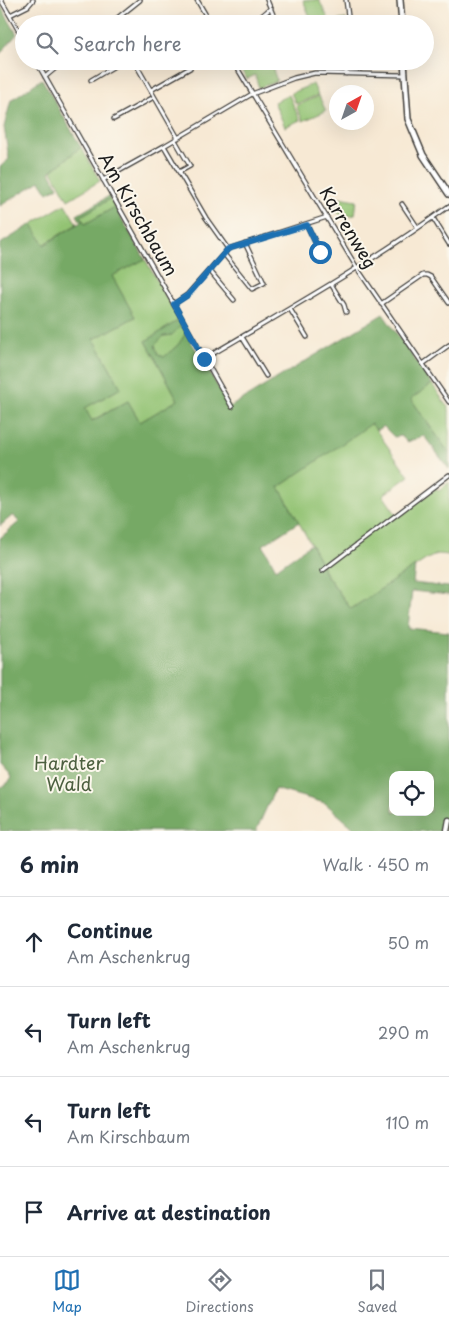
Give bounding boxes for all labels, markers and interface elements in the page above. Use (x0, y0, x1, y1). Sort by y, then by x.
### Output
search box (15, 15, 434, 70)
icon: search (33, 29, 61, 57)
text: Search here (73, 29, 182, 57)
north arrow (329, 85, 374, 130)
street label: Am Kirschbaum (93, 147, 185, 281)
street label: Karrenweg (314, 181, 384, 273)
route start (309, 241, 332, 264)
route end (193, 348, 216, 371)
park label: Hardter Wald (34, 749, 105, 797)
map controls (389, 771, 434, 816)
button: locate (389, 771, 434, 816)
text: 6 min (20, 848, 79, 880)
text: Walk · 450 m (323, 852, 429, 876)
text: Continue (67, 916, 153, 944)
icon: ahead (20, 928, 48, 956)
text: 50 m (388, 930, 429, 954)
text: Am Aschenkrug (67, 944, 191, 968)
text: Turn left (67, 1006, 151, 1034)
icon: left (20, 1018, 48, 1046)
text: 290 m (378, 1020, 429, 1044)
text: Am Aschenkrug (67, 1034, 191, 1058)
text: Turn left (67, 1096, 151, 1124)
icon: left (20, 1108, 48, 1136)
text: 110 m (386, 1110, 429, 1134)
text: Am Kirschbaum (67, 1124, 190, 1148)
icon: arrive (20, 1198, 48, 1226)
text: Arrive at destination (67, 1198, 271, 1226)
tab: Map (52, 1266, 82, 1317)
tab: Directions (186, 1266, 254, 1317)
tab: Saved (357, 1266, 397, 1317)

